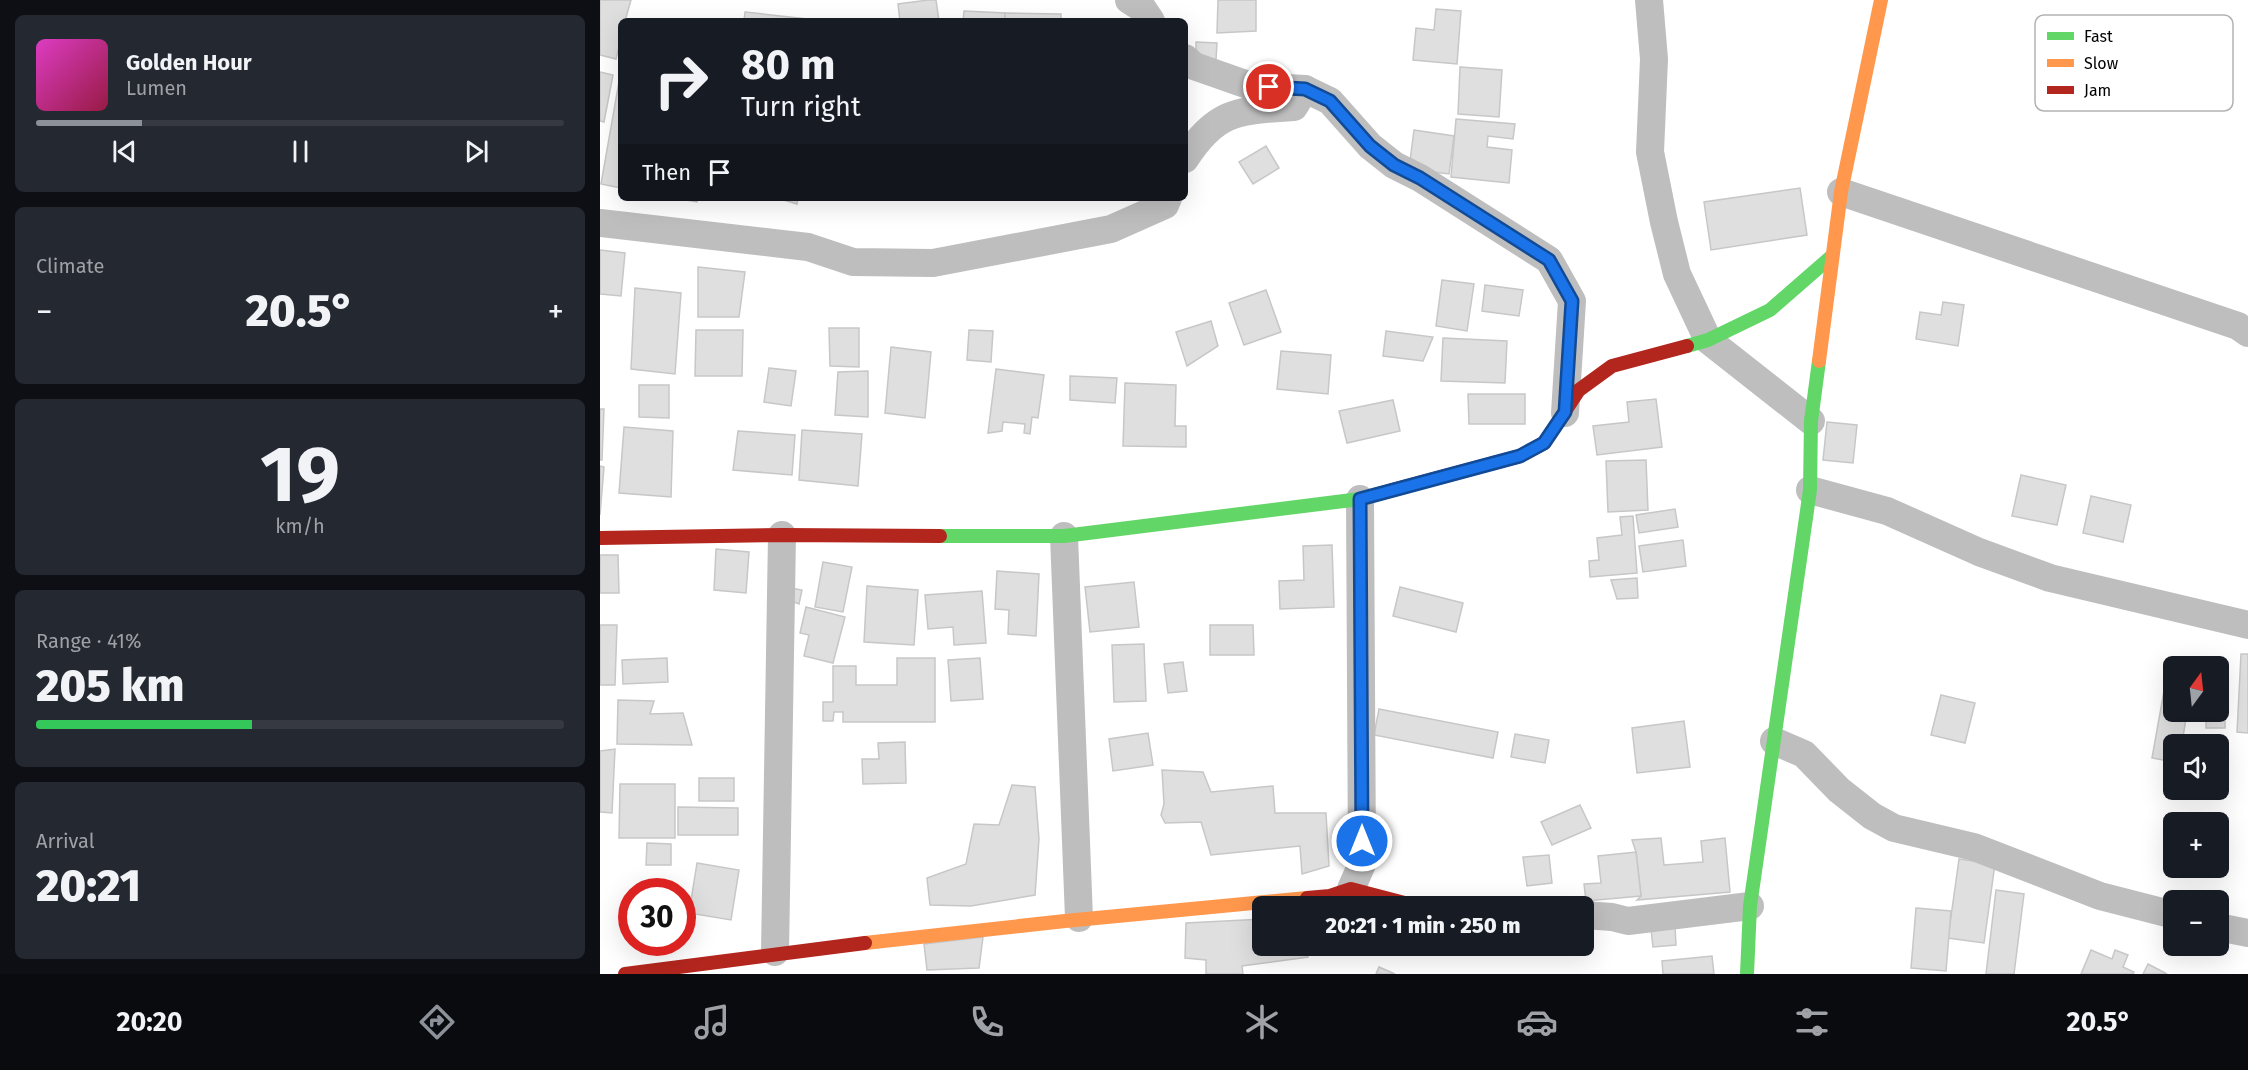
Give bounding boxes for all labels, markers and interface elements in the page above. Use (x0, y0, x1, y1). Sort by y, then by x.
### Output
legend (2035, 15, 2233, 111)
text: Fast (2084, 27, 2113, 46)
text: 80 m (741, 40, 835, 90)
icon: right (642, 42, 720, 120)
text: Golden Hour (126, 49, 252, 76)
text: Slow (2084, 54, 2119, 73)
pin (1243, 61, 1294, 112)
icon: arrive (1252, 70, 1285, 103)
text: Lumen (126, 76, 187, 100)
text: Jam (2084, 81, 2111, 100)
text: Turn right (741, 91, 861, 123)
icon: previous (108, 135, 141, 168)
icon: pause (284, 135, 317, 168)
icon: next (460, 135, 493, 168)
icon: arrive (703, 156, 736, 189)
text: Then (642, 159, 691, 186)
text: Climate (36, 254, 104, 278)
text: 20.5° (245, 284, 355, 338)
text: − (36, 292, 53, 332)
text: + (548, 292, 564, 332)
text: 19 (260, 428, 340, 522)
text: km/h (275, 514, 325, 538)
text: Range · 41% (36, 629, 142, 653)
north arrow (2163, 656, 2229, 722)
map controls (2163, 656, 2229, 956)
text: 205 km (36, 659, 184, 713)
button: sound (2163, 734, 2229, 800)
position arrow (1330, 809, 1394, 873)
button: + (2163, 812, 2229, 878)
text: Arrival (36, 829, 95, 853)
text: 20:21 (36, 859, 141, 913)
speed limit sign: 30 (618, 878, 696, 956)
button: − (2163, 890, 2229, 956)
text: 20:21 · 1 min · 250 m (1326, 912, 1520, 939)
icon: directions (416, 1001, 458, 1043)
icon: music (691, 1001, 733, 1043)
icon: phone (966, 1001, 1008, 1043)
icon: climate (1241, 1001, 1283, 1043)
icon: car (1516, 1001, 1558, 1043)
icon: filters (1791, 1001, 1833, 1043)
text: 20:20 (117, 1006, 183, 1038)
text: 20.5° (2067, 1006, 2131, 1038)

